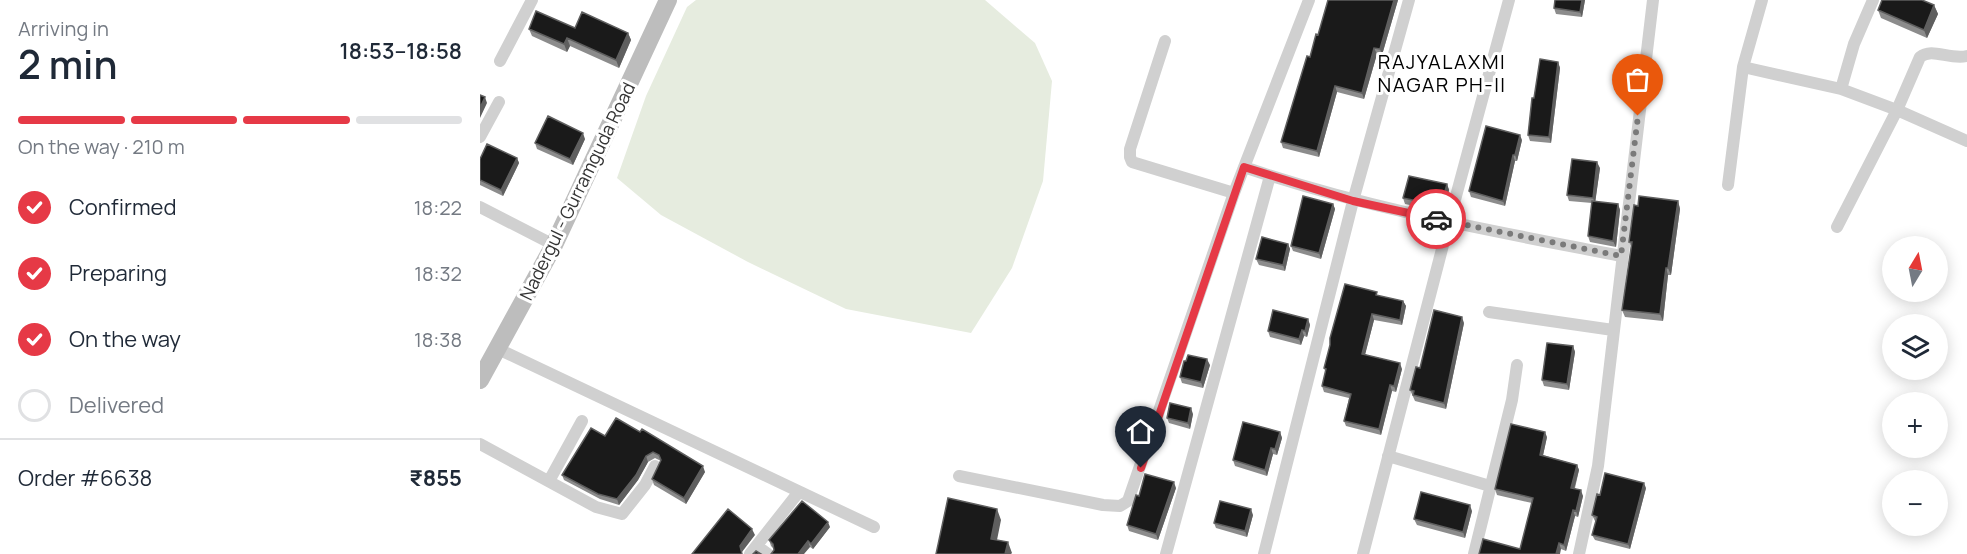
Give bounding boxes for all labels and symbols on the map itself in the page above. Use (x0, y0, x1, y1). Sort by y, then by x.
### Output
district label: RAJYALAXMI NAGAR PH-II (1378, 48, 1506, 98)
pin (1612, 54, 1663, 116)
street label: Nadergul - Gurramguda Road (514, 78, 640, 304)
courier (1406, 189, 1466, 249)
north arrow (1882, 236, 1948, 302)
pin (1115, 406, 1166, 468)

